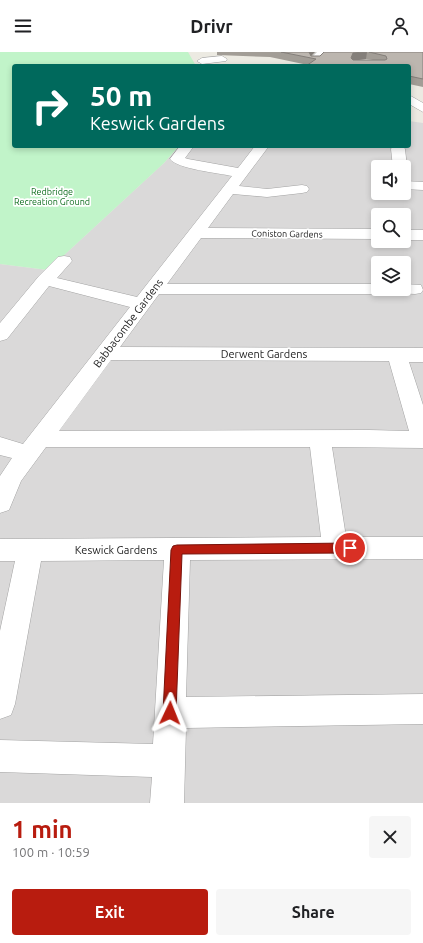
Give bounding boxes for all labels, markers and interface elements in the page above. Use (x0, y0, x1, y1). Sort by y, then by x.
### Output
icon: menu (12, 15, 34, 37)
icon: person (389, 15, 411, 37)
text: Drivr (190, 16, 233, 36)
icon: right (24, 80, 76, 132)
text: 50 m (90, 80, 152, 111)
text: Keswick Gardens (90, 113, 225, 133)
map controls (371, 160, 411, 296)
button: sound (371, 160, 411, 200)
park label: Redbridge Recreation Ground (14, 187, 90, 207)
button: search (371, 208, 411, 248)
street label: Coniston Gardens (251, 228, 323, 240)
button: layers (371, 256, 411, 296)
street label: Babbacombe Gardens (91, 276, 165, 370)
street label: Derwent Gardens (221, 348, 308, 360)
pin (333, 531, 367, 565)
icon: arrive (339, 537, 361, 559)
street label: Keswick Gardens (75, 544, 157, 556)
position arrow (149, 692, 191, 734)
text: 1 min (12, 816, 73, 843)
button: close (369, 816, 411, 858)
text: 100 m · 10:59 (12, 845, 90, 859)
button: Exit (12, 889, 208, 935)
button: Share (216, 889, 411, 935)

